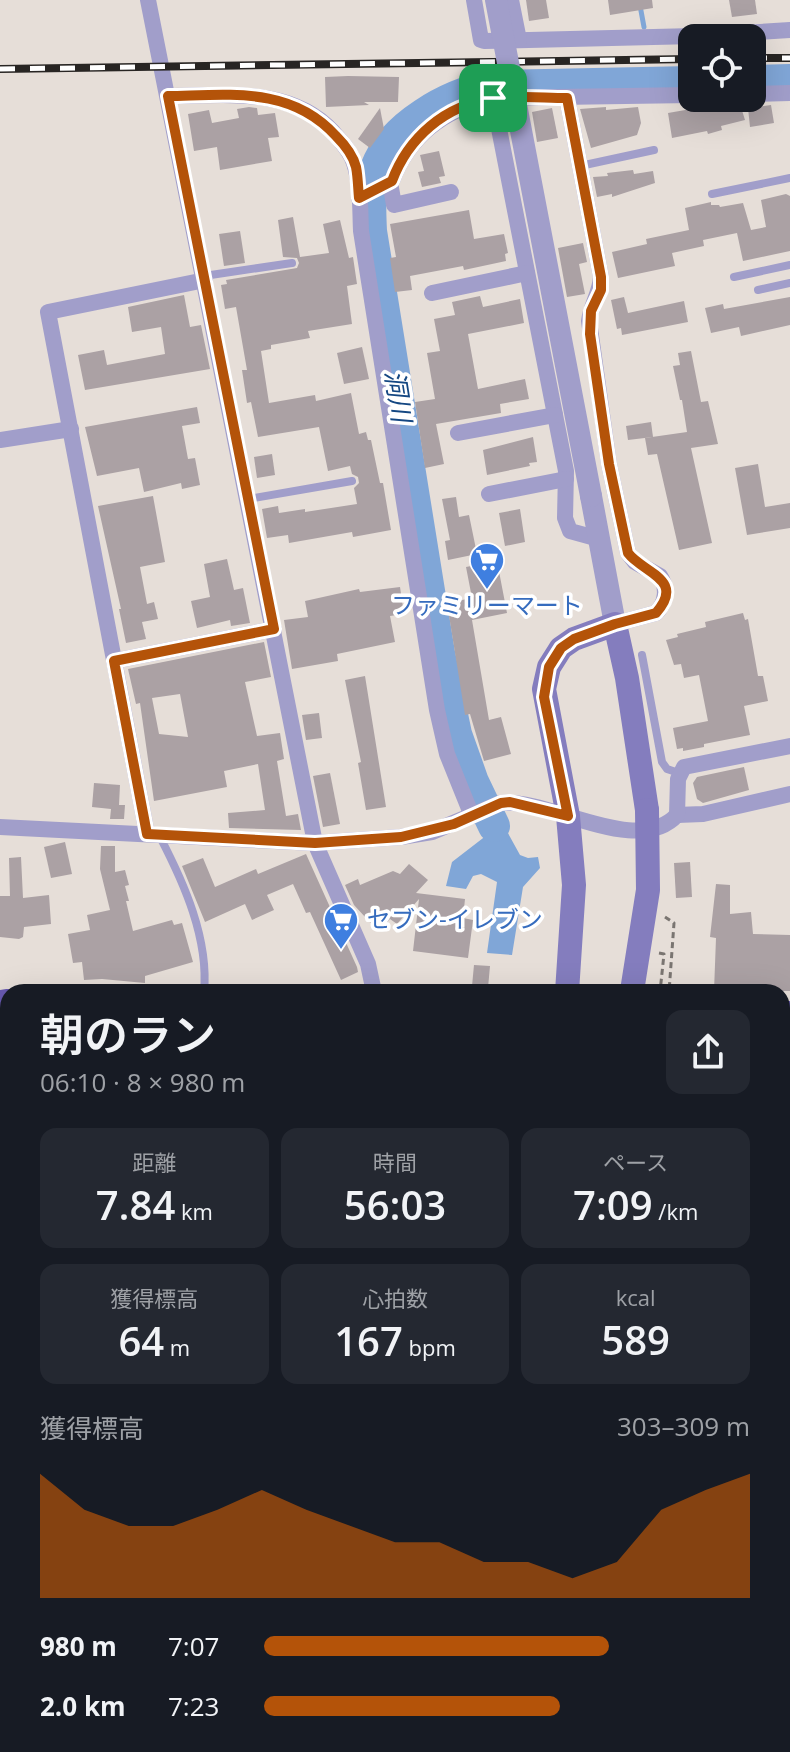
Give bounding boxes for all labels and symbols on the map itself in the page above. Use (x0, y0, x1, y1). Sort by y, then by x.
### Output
pin (459, 64, 527, 132)
water label: 洞川 (377, 367, 421, 427)
supermarket icon: ファミリーマート (468, 541, 506, 591)
place label: ファミリーマート (391, 588, 583, 621)
supermarket icon: セブン-イレブン (322, 901, 360, 951)
place label: セブン-イレブン (367, 902, 543, 935)

